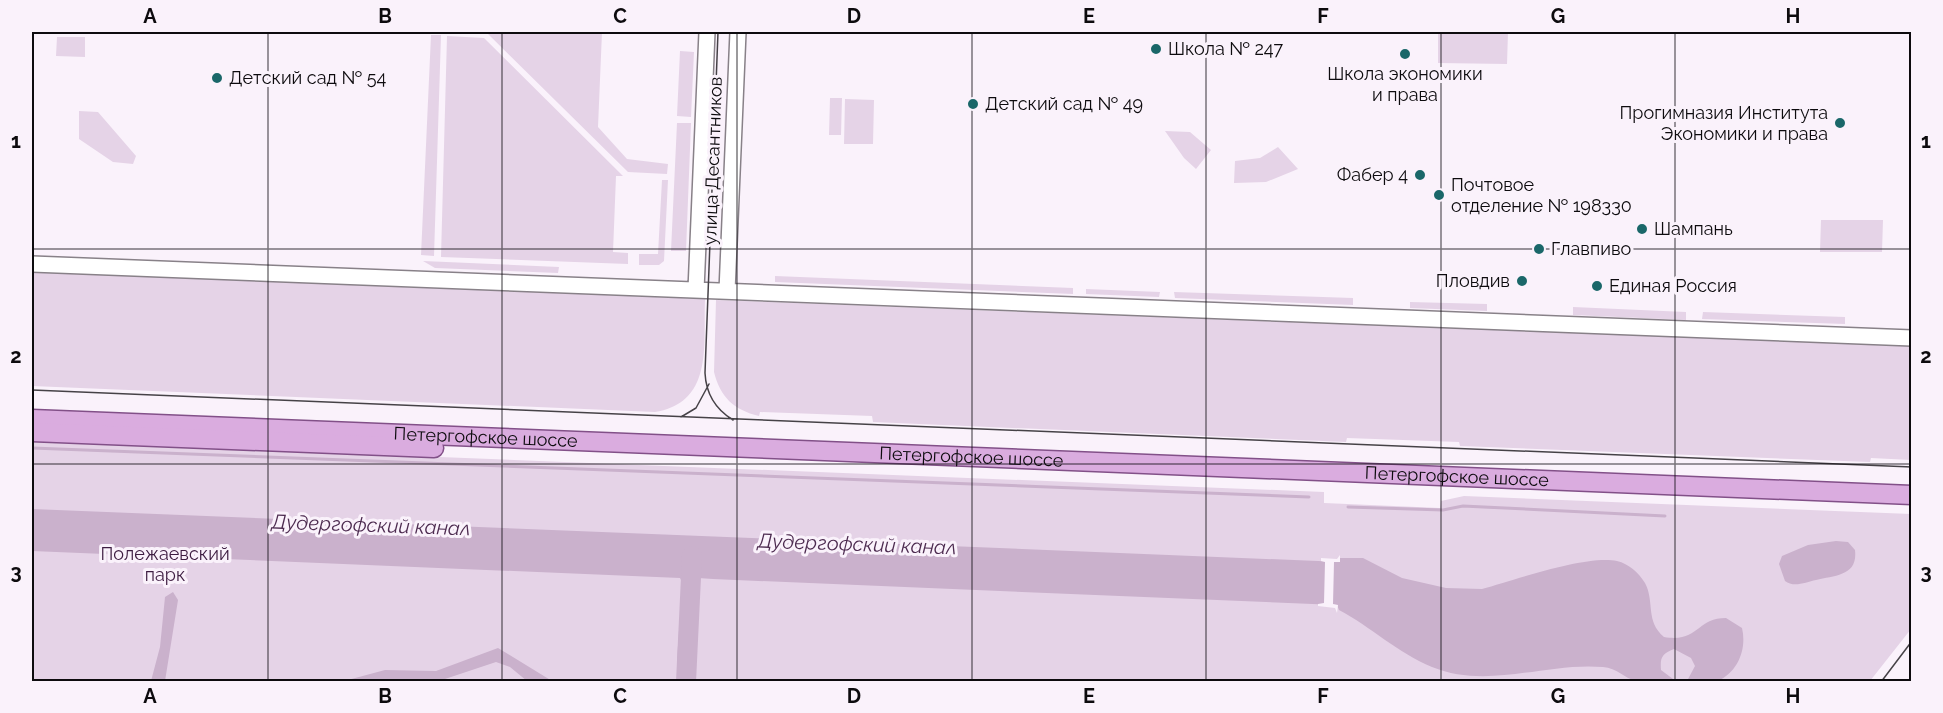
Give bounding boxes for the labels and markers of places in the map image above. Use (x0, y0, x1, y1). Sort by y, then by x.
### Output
place label: Школа № 247 (1168, 38, 1284, 59)
marker: Школа № 247 (1149, 42, 1163, 56)
marker: Школа экономики и права (1398, 47, 1412, 61)
place label: Школа экономики и права (1327, 63, 1483, 105)
place label: Детский сад № 54 (229, 67, 386, 88)
marker: Детский сад № 54 (210, 71, 224, 85)
place label: Детский сад № 49 (985, 93, 1143, 114)
marker: Детский сад № 49 (966, 97, 980, 111)
place label: Прогимназия Института Экономики и права (1620, 102, 1828, 144)
marker: Прогимназия Института Экономики и права (1833, 116, 1847, 130)
place label: Фабер 4 (1337, 164, 1408, 185)
marker: Фабер 4 (1413, 168, 1427, 182)
place label: Почтовое отделение № 198330 (1451, 174, 1632, 216)
marker: Почтовое отделение № 198330 (1432, 188, 1446, 202)
place label: Шампань (1654, 218, 1733, 239)
marker: Шампань (1635, 222, 1649, 236)
place label: Главпиво (1551, 238, 1632, 259)
marker: Главпиво (1532, 242, 1546, 256)
place label: Пловдив (1436, 270, 1510, 291)
marker: Пловдив (1515, 274, 1529, 288)
place label: Единая Россия (1609, 275, 1737, 296)
marker: Единая Россия (1590, 279, 1604, 293)

